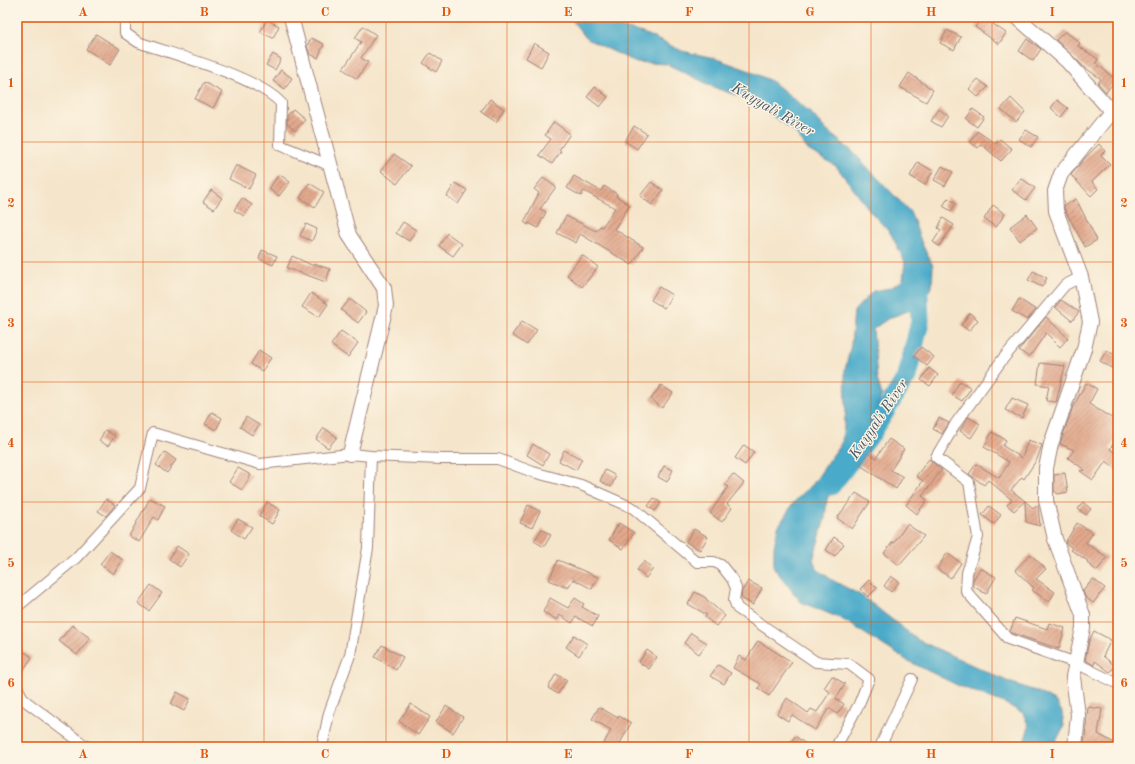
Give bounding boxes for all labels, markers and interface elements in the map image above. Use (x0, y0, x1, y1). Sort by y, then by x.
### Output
text: A (78, 6, 88, 19)
text: B (199, 6, 209, 19)
text: C (321, 6, 329, 19)
text: D (441, 6, 451, 19)
text: E (564, 6, 573, 19)
text: F (685, 6, 694, 19)
text: G (805, 6, 815, 19)
text: H (926, 6, 937, 19)
text: I (1049, 6, 1055, 19)
text: 1 (7, 77, 15, 90)
text: 1 (1120, 77, 1128, 90)
water label: Kuyyali River (728, 80, 816, 140)
text: 2 (7, 197, 15, 210)
text: 2 (1120, 197, 1128, 210)
text: 3 (7, 317, 15, 330)
text: 3 (1120, 317, 1128, 330)
water label: Kuyyali River (847, 377, 912, 463)
text: 4 (7, 437, 15, 450)
text: 4 (1120, 437, 1128, 450)
text: 5 (7, 557, 15, 570)
text: 5 (1120, 557, 1128, 570)
text: 6 (7, 677, 15, 690)
text: 6 (1120, 677, 1128, 690)
text: A (78, 748, 88, 761)
text: B (199, 748, 209, 761)
text: C (321, 748, 329, 761)
text: D (441, 748, 451, 761)
text: E (564, 748, 573, 761)
text: F (685, 748, 694, 761)
text: G (805, 748, 815, 761)
text: H (926, 748, 937, 761)
text: I (1049, 748, 1055, 761)

